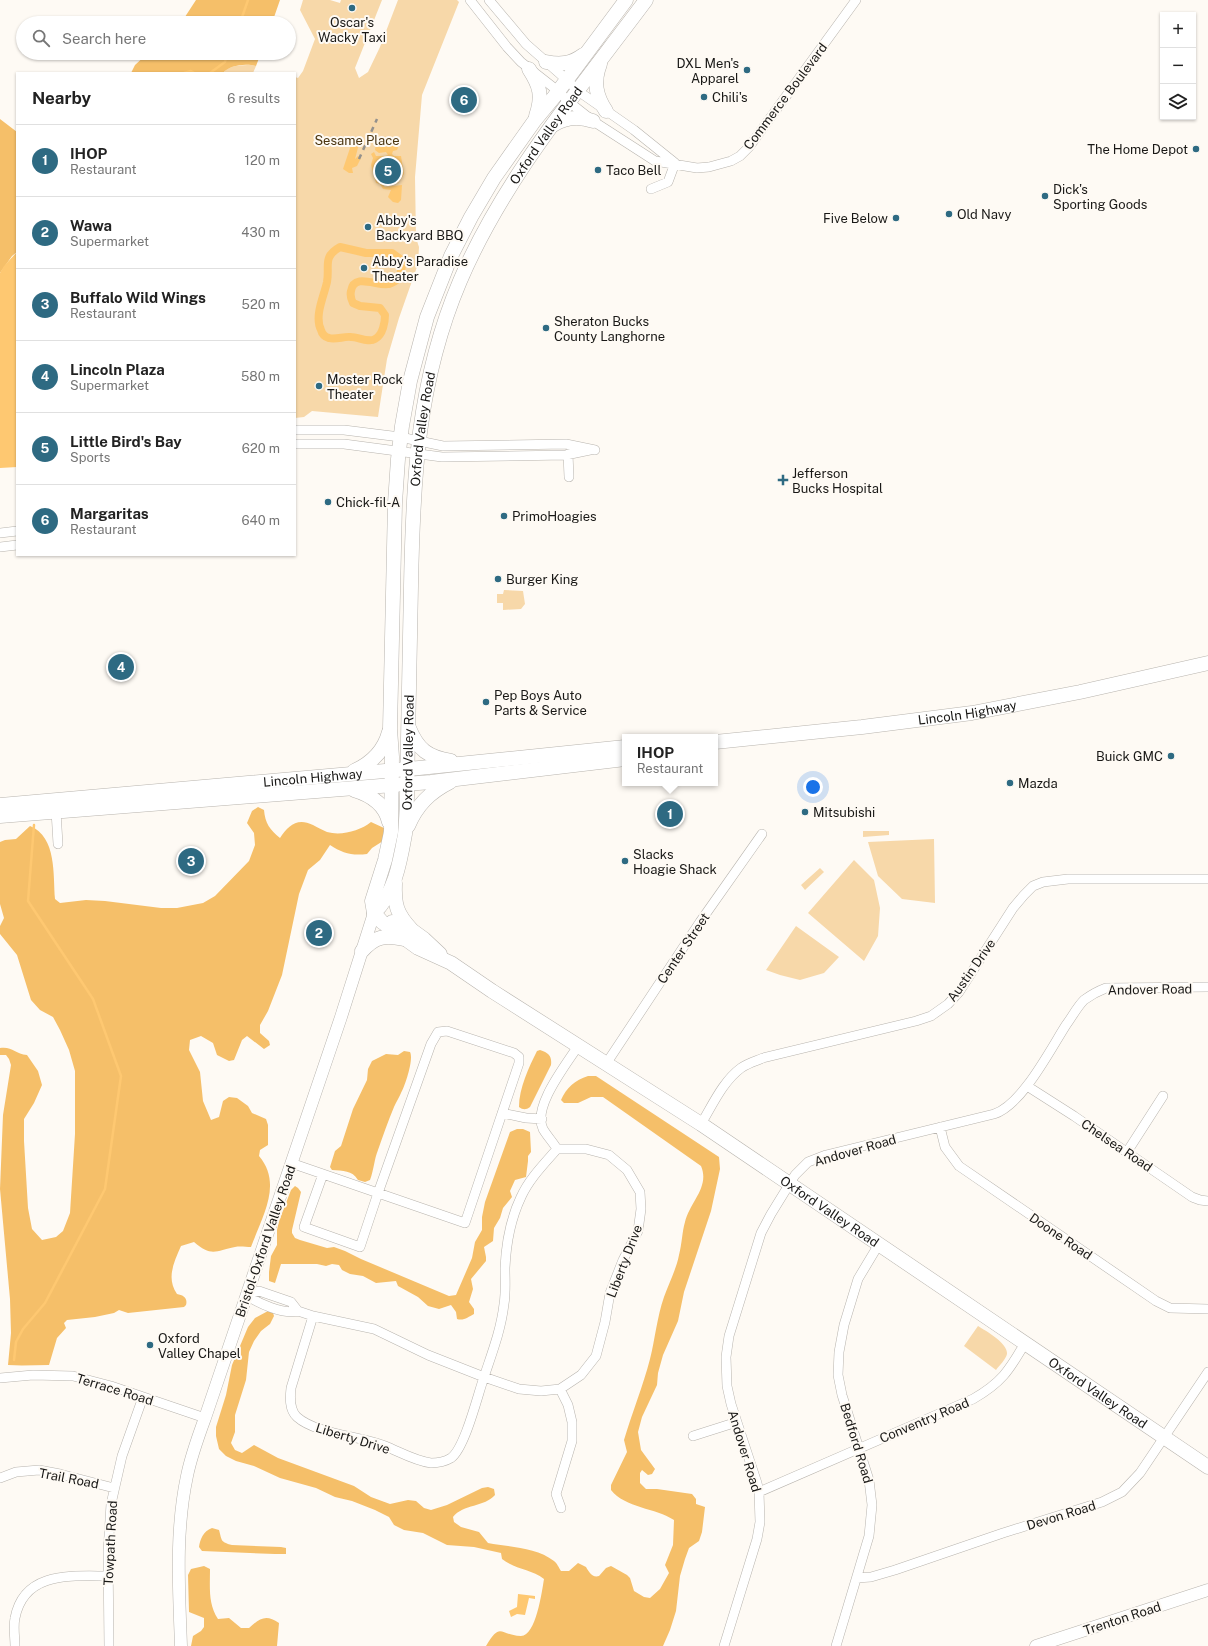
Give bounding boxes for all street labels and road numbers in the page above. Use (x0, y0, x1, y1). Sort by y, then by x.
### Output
street label: Commerce Boulevard (740, 40, 830, 153)
street label: Oxford Valley Road (507, 84, 586, 187)
street label: Oxford Valley Road (408, 370, 438, 487)
street label: Oxford Valley Road (400, 694, 417, 811)
street label: Lincoln Highway (917, 697, 1018, 728)
street label: Lincoln Highway (262, 766, 363, 790)
street label: Center Street (654, 910, 713, 986)
street label: Austin Drive (944, 936, 999, 1005)
street label: Andover Road (1108, 981, 1192, 998)
street label: Chelsea Road (1078, 1116, 1155, 1175)
street label: Andover Road (812, 1132, 898, 1169)
street label: Bristol-Oxford Valley Road (232, 1163, 299, 1319)
street label: Oxford Valley Road (777, 1173, 882, 1250)
street label: Doone Road (1026, 1210, 1095, 1263)
street label: Liberty Drive (604, 1223, 645, 1300)
street label: Oxford Valley Road (1046, 1354, 1150, 1432)
street label: Terrace Road (75, 1371, 155, 1408)
street label: Conventry Road (877, 1395, 971, 1446)
street label: Bedford Road (837, 1401, 876, 1485)
street label: Andover Road (725, 1409, 764, 1494)
street label: Liberty Drive (314, 1420, 392, 1457)
street label: Trail Road (38, 1465, 100, 1492)
street label: Devon Road (1025, 1498, 1098, 1533)
street label: Towpath Road (101, 1500, 120, 1586)
street label: Trenton Road (1082, 1599, 1163, 1638)

